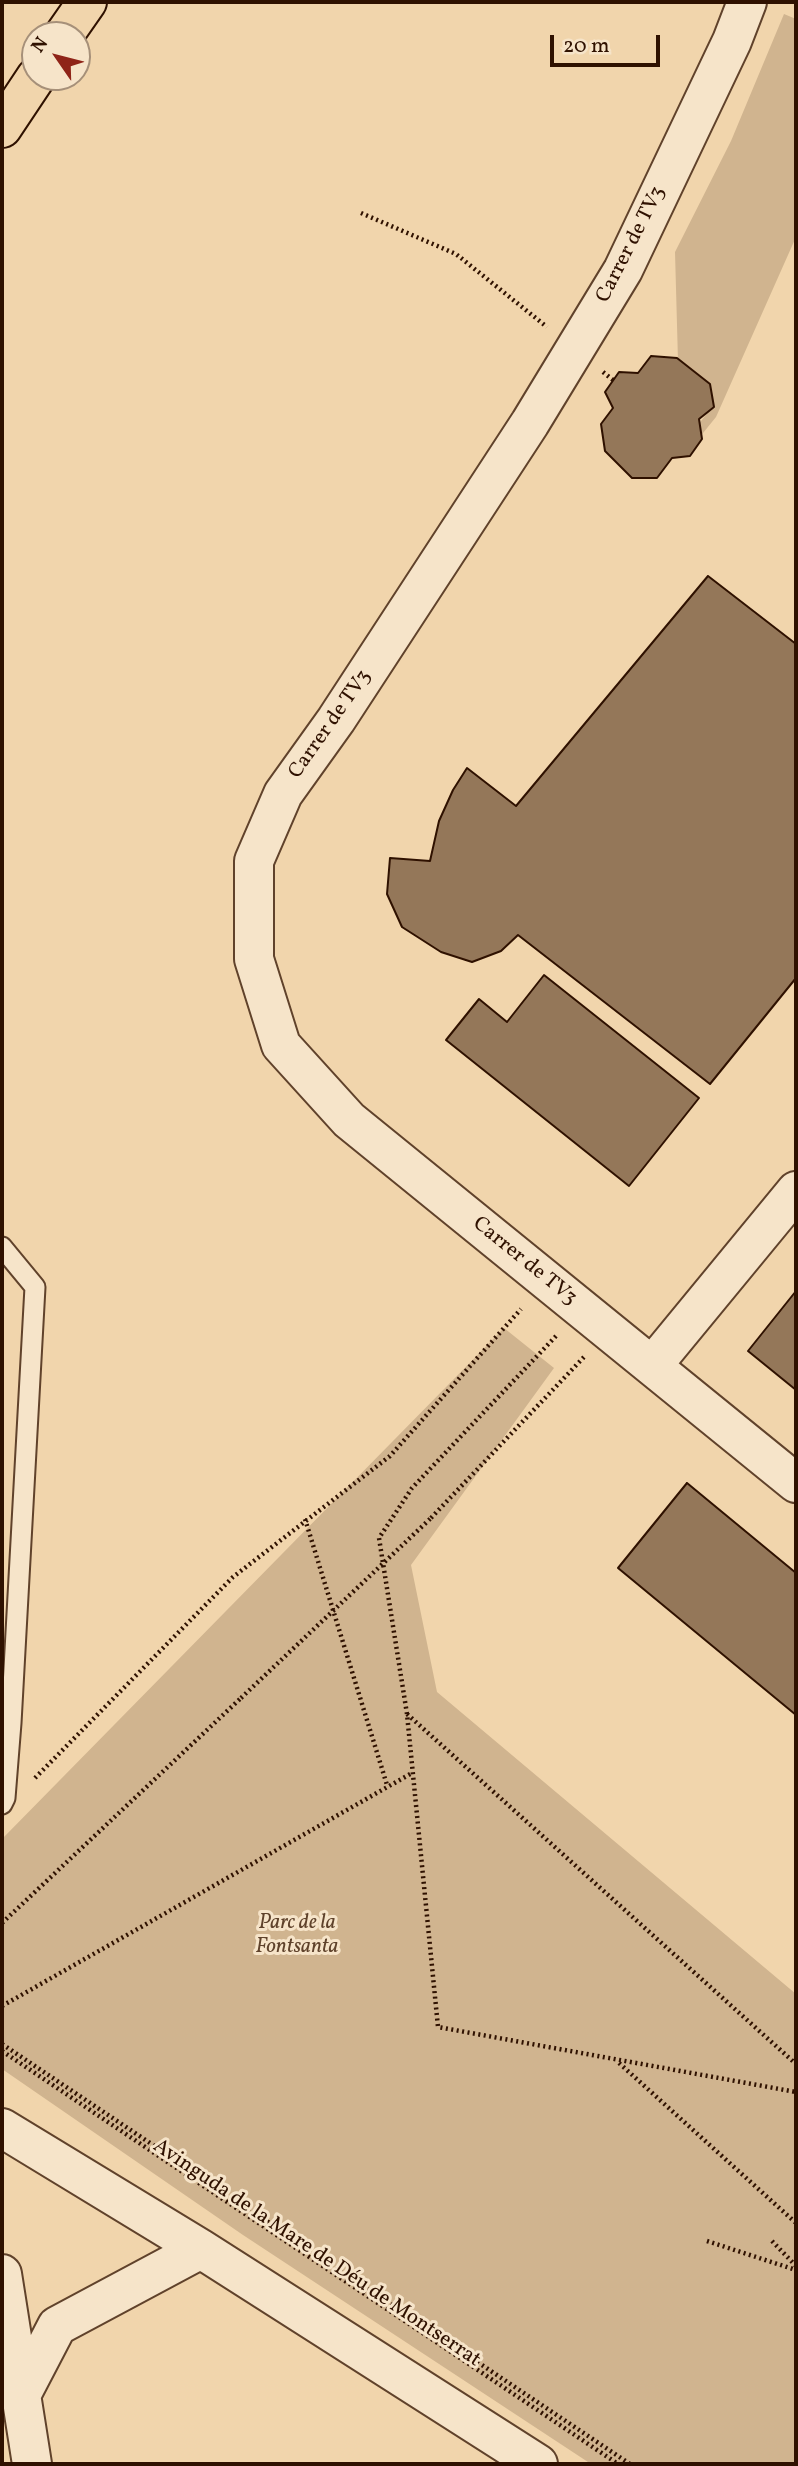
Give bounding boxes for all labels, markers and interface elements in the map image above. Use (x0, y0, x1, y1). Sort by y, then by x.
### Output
north arrow (21, 21, 91, 91)
scale bar (553, 21, 663, 65)
text: N (26, 32, 55, 58)
text: 20 m (563, 32, 609, 61)
street label: Carrer de TV3 (592, 183, 672, 307)
street label: Carrer de TV3 (284, 666, 378, 784)
street label: Carrer de TV3 (467, 1212, 581, 1312)
park label: Parc de la Fontsanta (256, 1911, 338, 1961)
street label: Avinguda de la Mare de Déu de Montserrat (147, 2135, 485, 2373)

